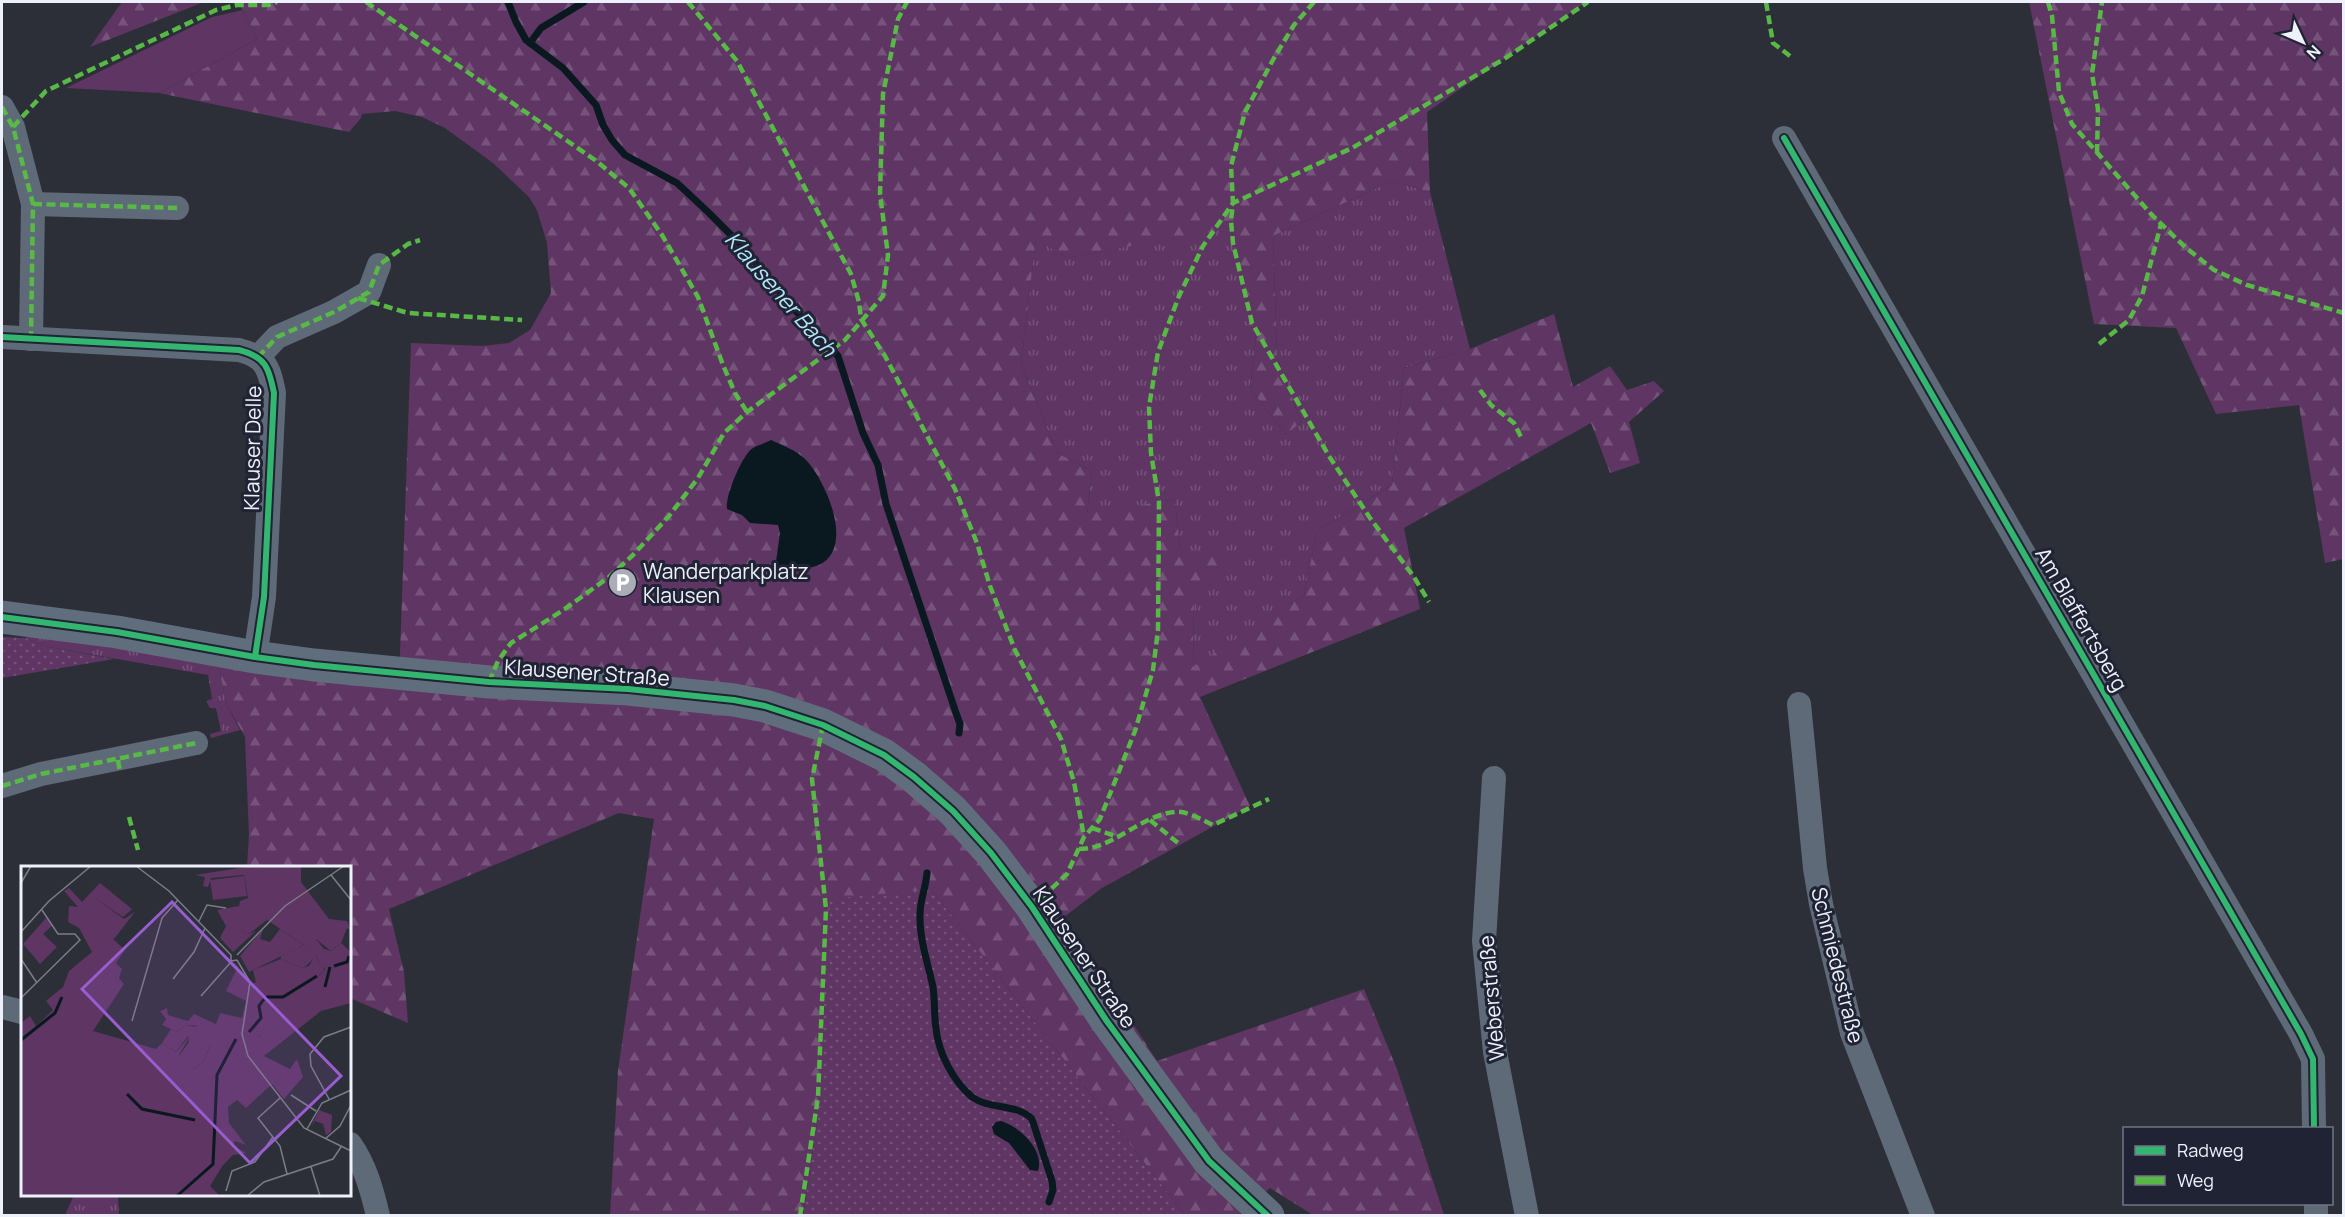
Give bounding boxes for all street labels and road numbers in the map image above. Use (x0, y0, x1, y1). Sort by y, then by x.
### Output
street label: Klauser Delle (237, 385, 267, 511)
street label: Am Blaffertsberg (2029, 542, 2135, 696)
street label: Klausener Straße (503, 652, 671, 692)
street label: Klausener Straße (1027, 880, 1143, 1034)
street label: Schmiedestraße (1805, 884, 1871, 1046)
street label: Weberstraße (1472, 934, 1510, 1062)

